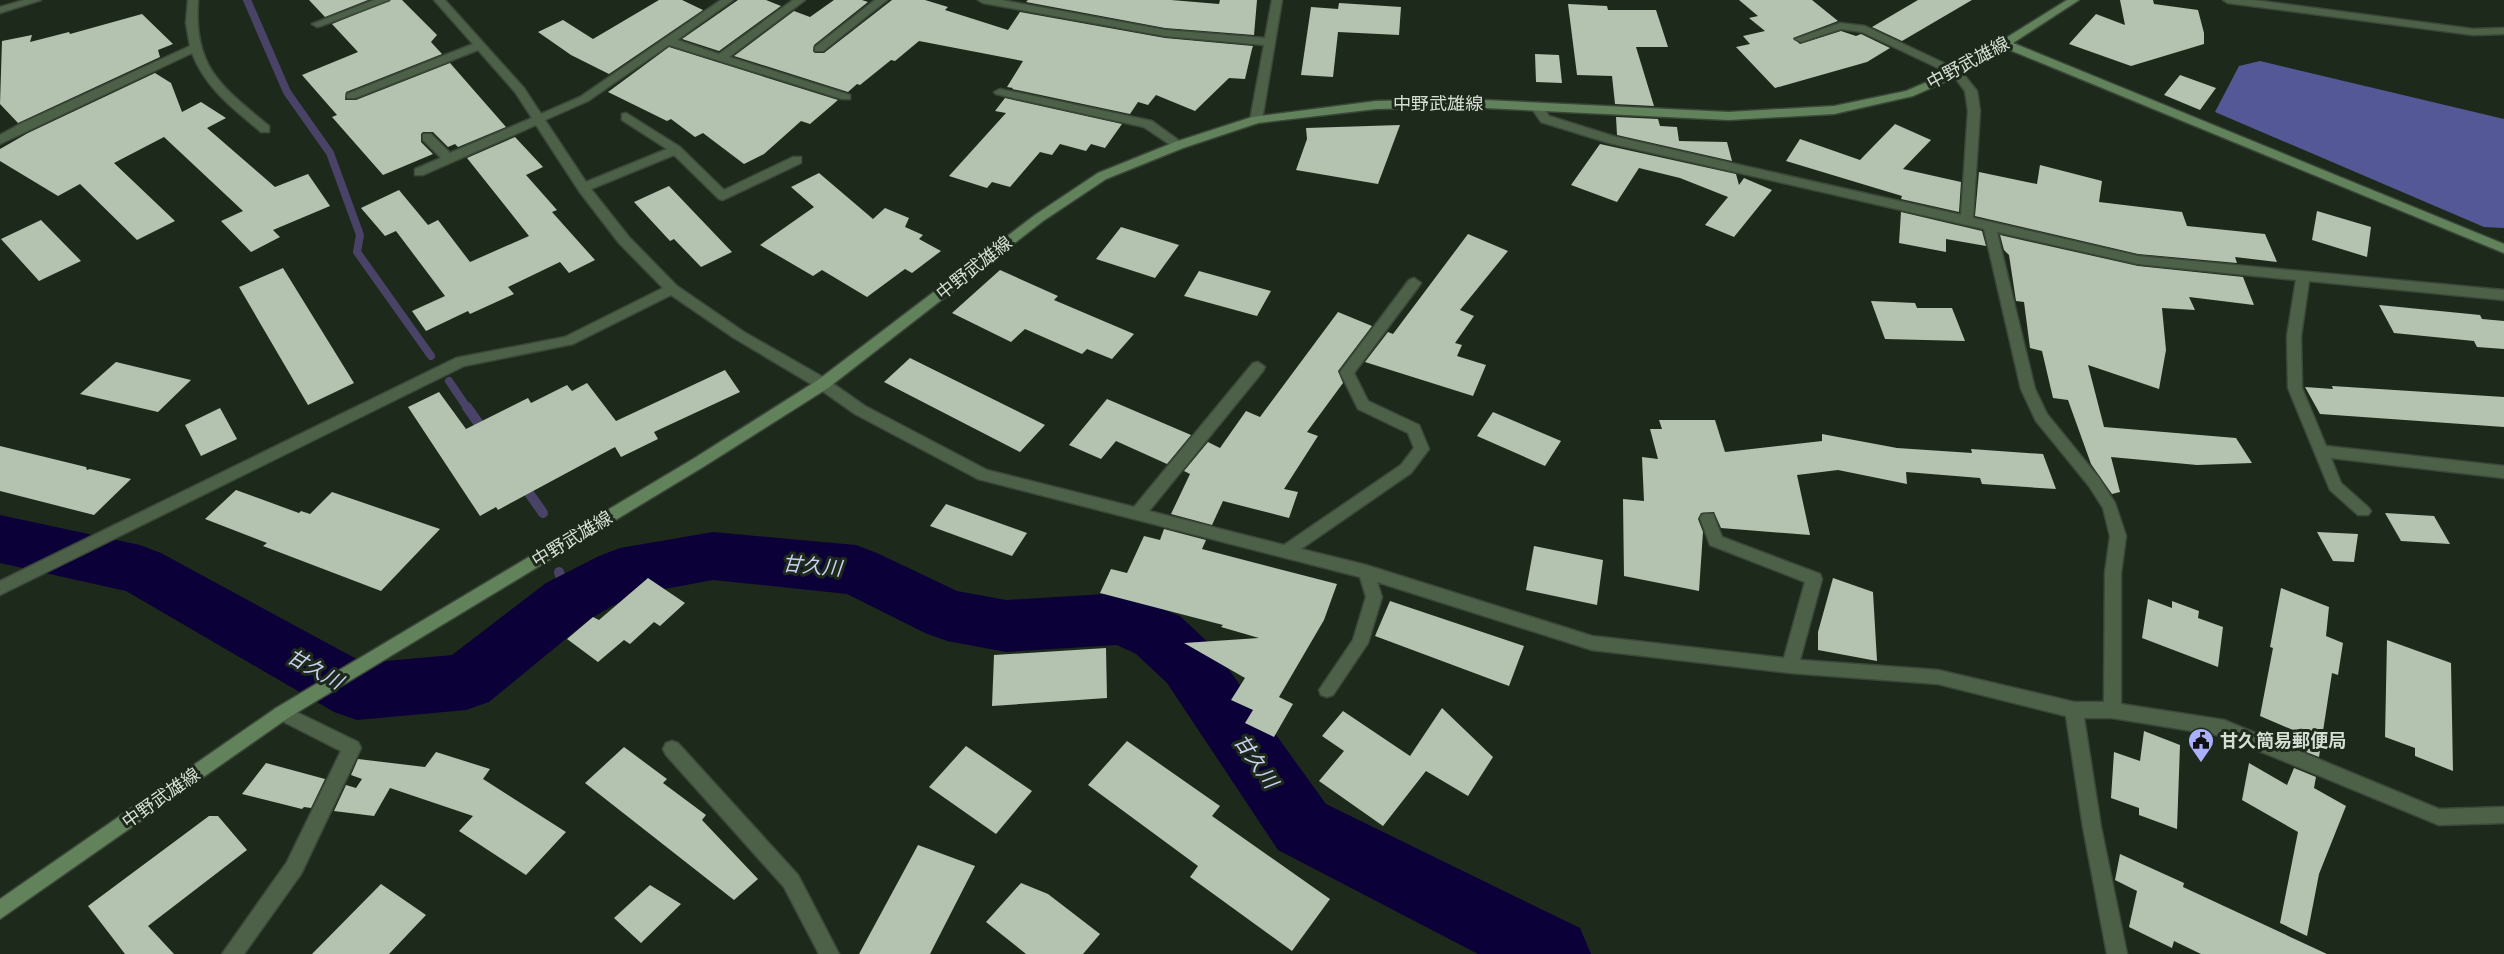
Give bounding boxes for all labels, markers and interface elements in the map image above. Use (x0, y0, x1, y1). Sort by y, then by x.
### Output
street label: 中野武雄線 (1923, 32, 2013, 94)
street label: 中野武雄線 (1393, 93, 1483, 115)
street label: 中野武雄線 (932, 232, 1016, 304)
street label: 中野武雄線 (528, 506, 616, 572)
water label: 甘久川 (781, 551, 845, 581)
water label: 甘久川 (283, 644, 349, 695)
public building icon: 甘久簡易郵便局 (2186, 726, 2216, 764)
water label: 甘久川 (1229, 730, 1284, 794)
place label: 甘久簡易郵便局 (2220, 730, 2346, 752)
street label: 中野武雄線 (118, 763, 204, 833)

